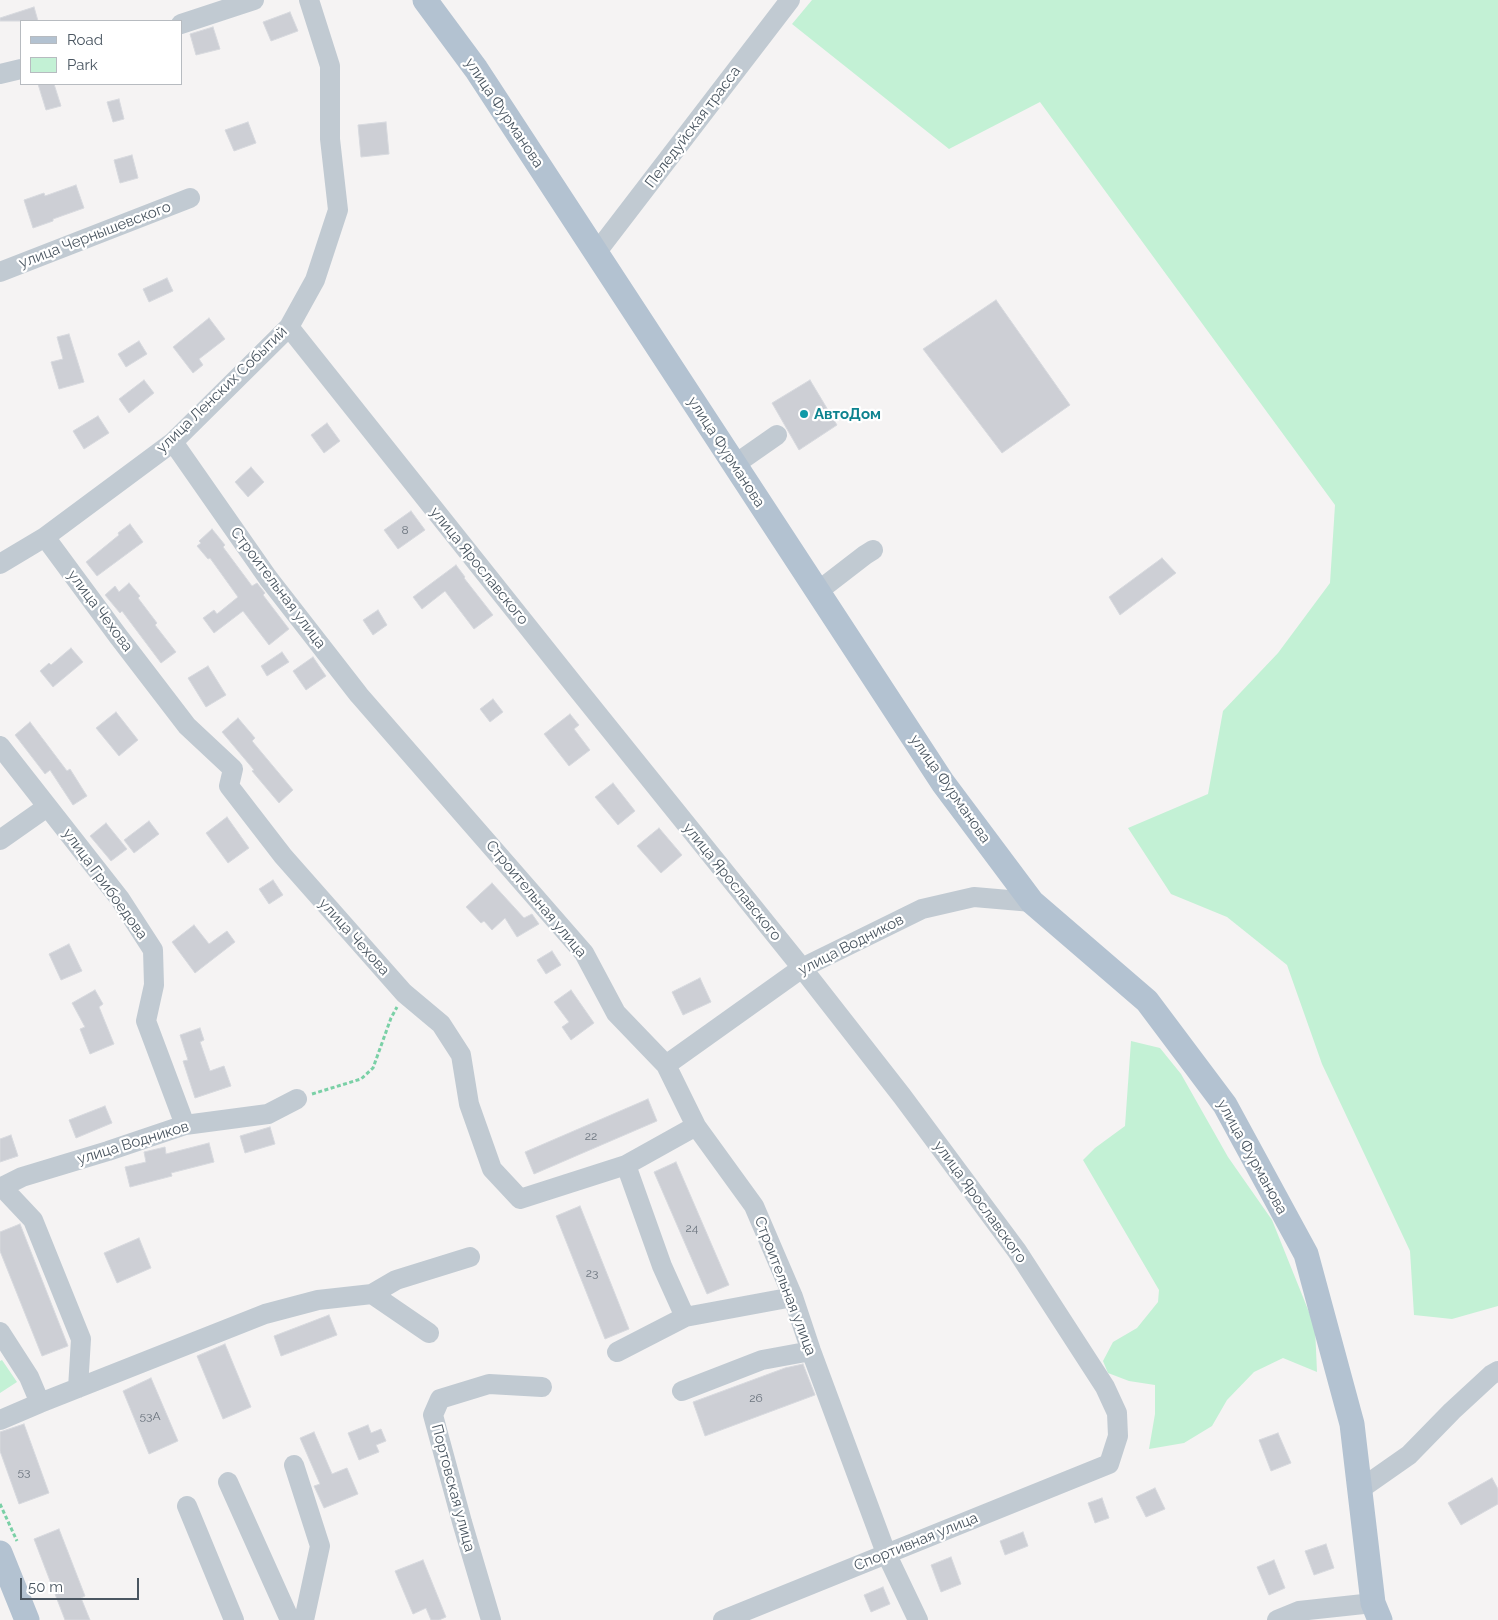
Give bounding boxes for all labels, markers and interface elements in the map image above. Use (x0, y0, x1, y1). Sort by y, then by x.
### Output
legend (20, 20, 182, 85)
text: Road (67, 31, 103, 49)
street label: улица Фурманова (461, 55, 547, 171)
text: Park (67, 56, 98, 74)
street label: Пеледуйская трасса (641, 63, 745, 191)
street label: улица Чернышевского (17, 198, 173, 272)
street label: улица Ленских Событий (153, 323, 291, 457)
street label: улица Фурманова (684, 393, 768, 511)
place label: АвтоДом (814, 405, 881, 423)
marker: АвтоДом (798, 408, 810, 420)
street label: улица Ярославского (426, 503, 532, 629)
house number: 8 (401, 523, 409, 537)
street label: Строительная улица (226, 524, 330, 652)
street label: улица Чехова (64, 567, 136, 655)
street label: улица Фурманова (906, 731, 994, 847)
street label: улица Ярославского (679, 819, 785, 945)
street label: улица Грибоедова (59, 825, 151, 943)
street label: Строительная улица (482, 837, 590, 961)
street label: улица Чехова (315, 895, 393, 979)
street label: улица Водников (795, 911, 907, 979)
street label: улица Фурманова (1213, 1097, 1291, 1217)
street label: улица Водников (75, 1117, 191, 1169)
house number: 22 (585, 1129, 597, 1143)
street label: улица Ярославского (930, 1137, 1030, 1267)
street label: Строительная улица (750, 1214, 820, 1358)
house number: 24 (686, 1221, 698, 1235)
house number: 23 (586, 1266, 598, 1280)
house number: 26 (749, 1391, 763, 1405)
house number: 53А (139, 1409, 161, 1423)
street label: Портовская улица (427, 1422, 479, 1554)
house number: 53 (18, 1465, 30, 1479)
street label: Спортивная улица (851, 1509, 981, 1575)
scale bar (22, 1568, 141, 1600)
text: 50 m (28, 1578, 63, 1596)

